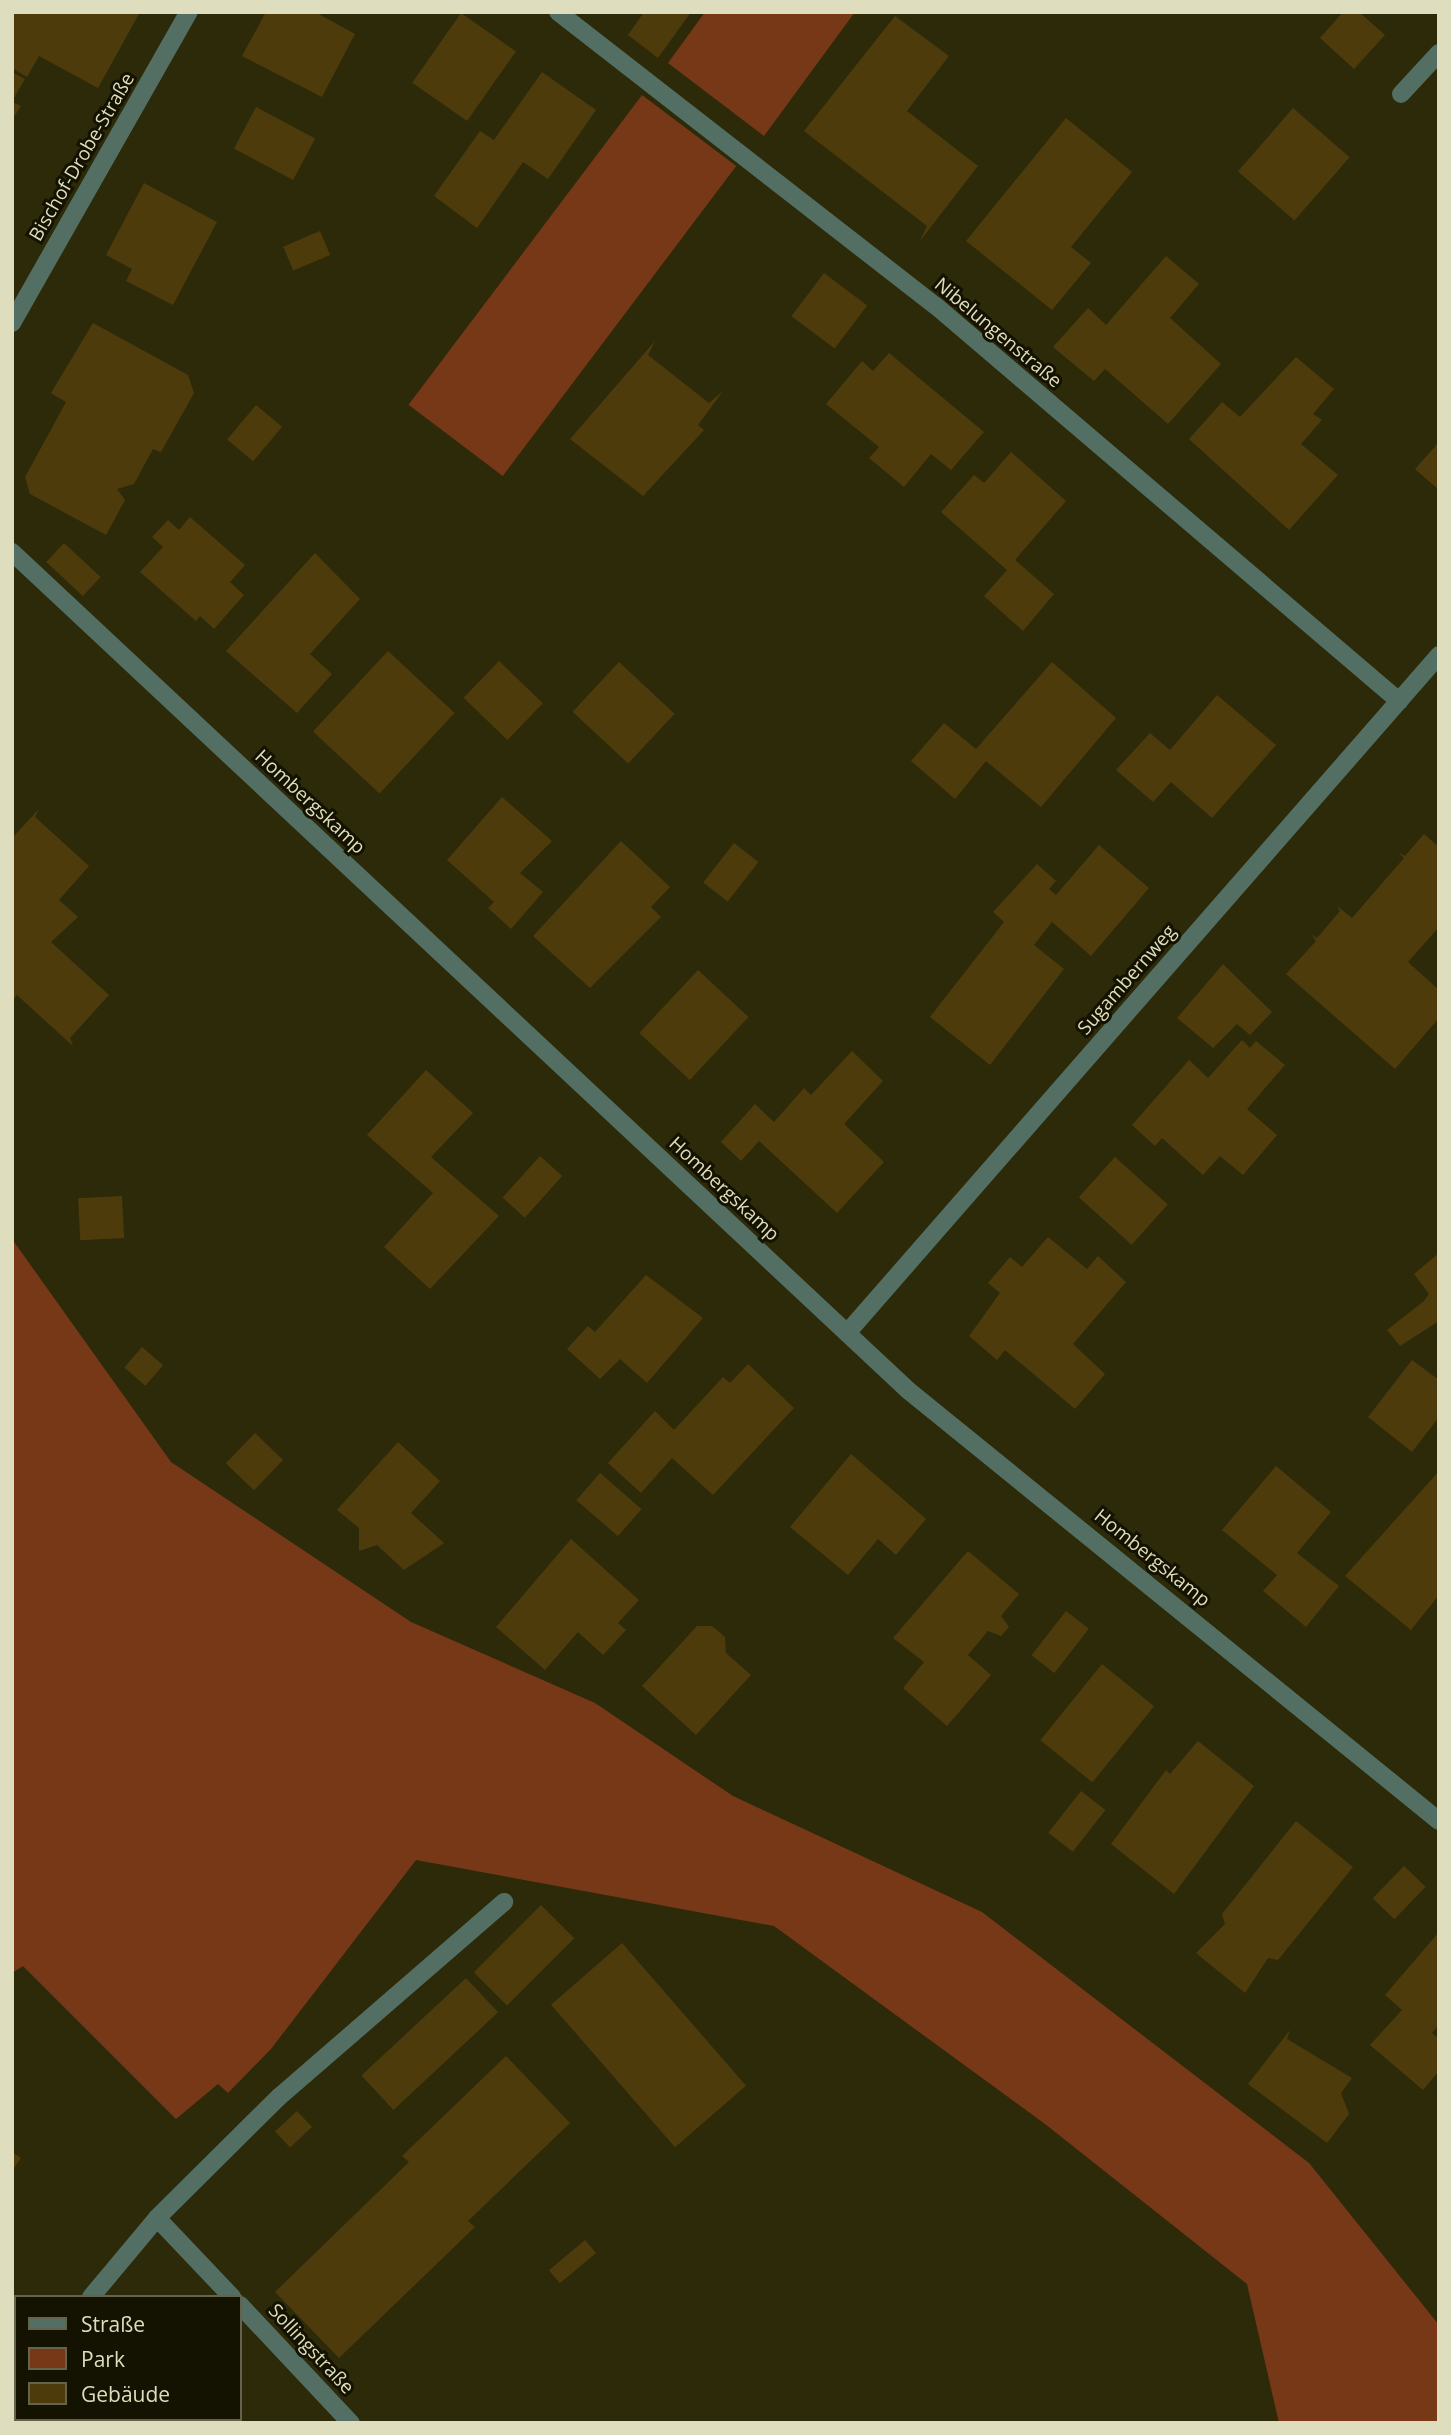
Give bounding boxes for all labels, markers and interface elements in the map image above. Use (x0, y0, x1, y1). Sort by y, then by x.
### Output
street label: Bischof-Drobe-Straße (25, 69, 139, 245)
street label: Nibelungenstraße (930, 273, 1066, 393)
street label: Hombergskamp (250, 745, 370, 859)
street label: Sugambernweg (1073, 920, 1181, 1040)
street label: Hombergskamp (664, 1132, 784, 1246)
street label: Hombergskamp (1090, 1504, 1214, 1612)
legend (14, 2295, 242, 2421)
street label: Sollingstraße (263, 2299, 359, 2399)
text: Straße (81, 2310, 145, 2338)
text: Park (81, 2345, 125, 2373)
text: Gebäude (81, 2380, 170, 2408)

